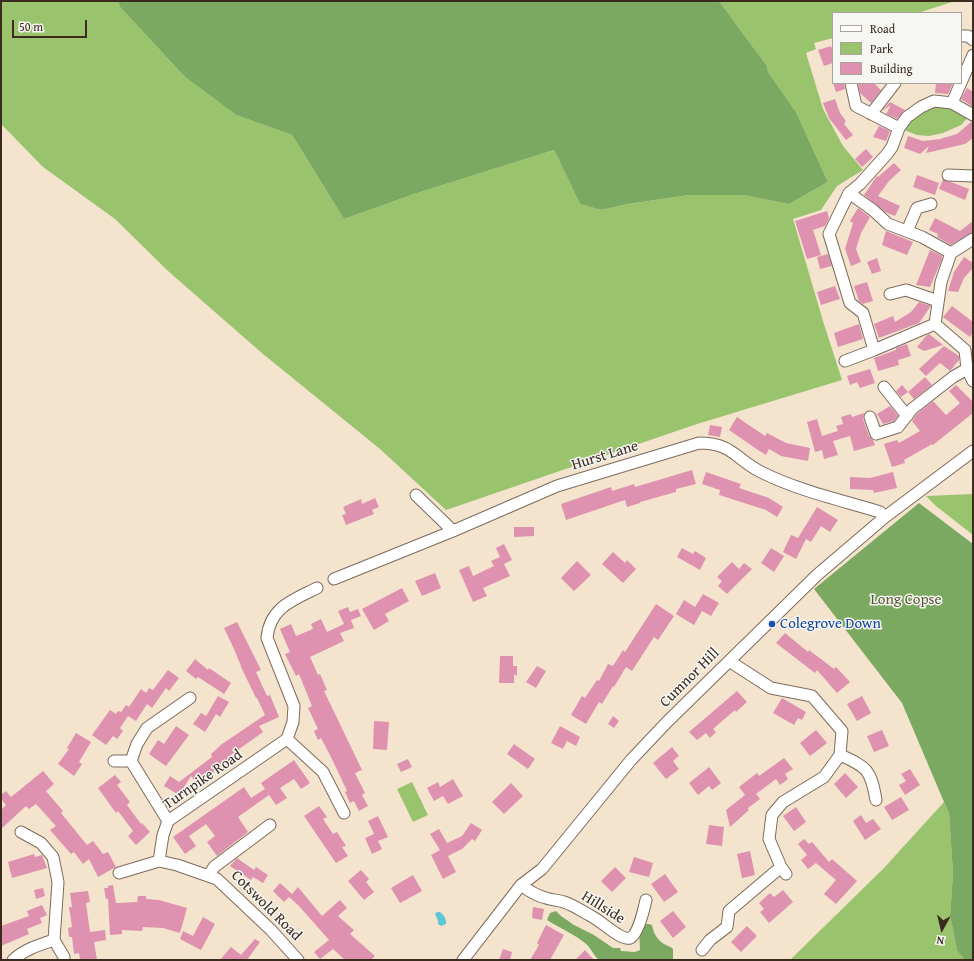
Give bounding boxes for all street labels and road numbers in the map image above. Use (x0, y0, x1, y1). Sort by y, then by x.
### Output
street label: Hurst Lane (570, 437, 640, 475)
street label: Cumnor Hill (657, 645, 723, 711)
street label: Turnpike Road (160, 746, 246, 814)
street label: Cotswold Road (227, 867, 305, 945)
street label: Hillside (578, 888, 628, 928)

